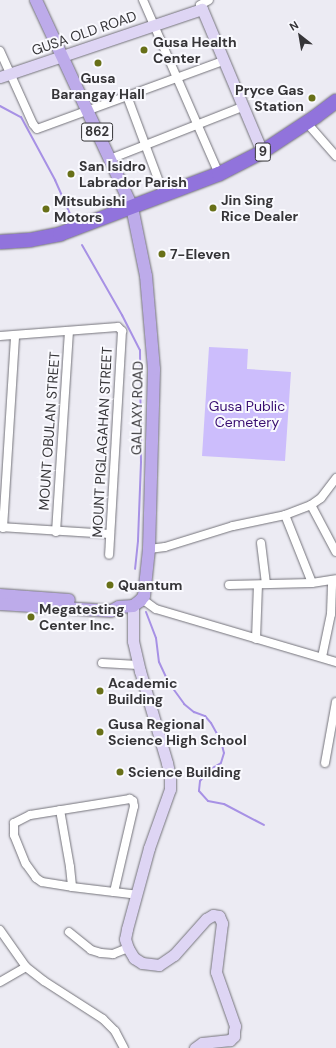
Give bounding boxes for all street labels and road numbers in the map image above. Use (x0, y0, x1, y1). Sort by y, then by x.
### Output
street label: GUSA OLD ROAD (29, 7, 139, 59)
road number: 862 (81, 121, 113, 143)
road number: 9 (254, 141, 272, 163)
street label: MOUNT PIGLAGAHAN STREET (89, 346, 115, 538)
street label: MOUNT OBULAN STREET (35, 351, 63, 511)
street label: GALAXY ROAD (128, 361, 146, 455)

